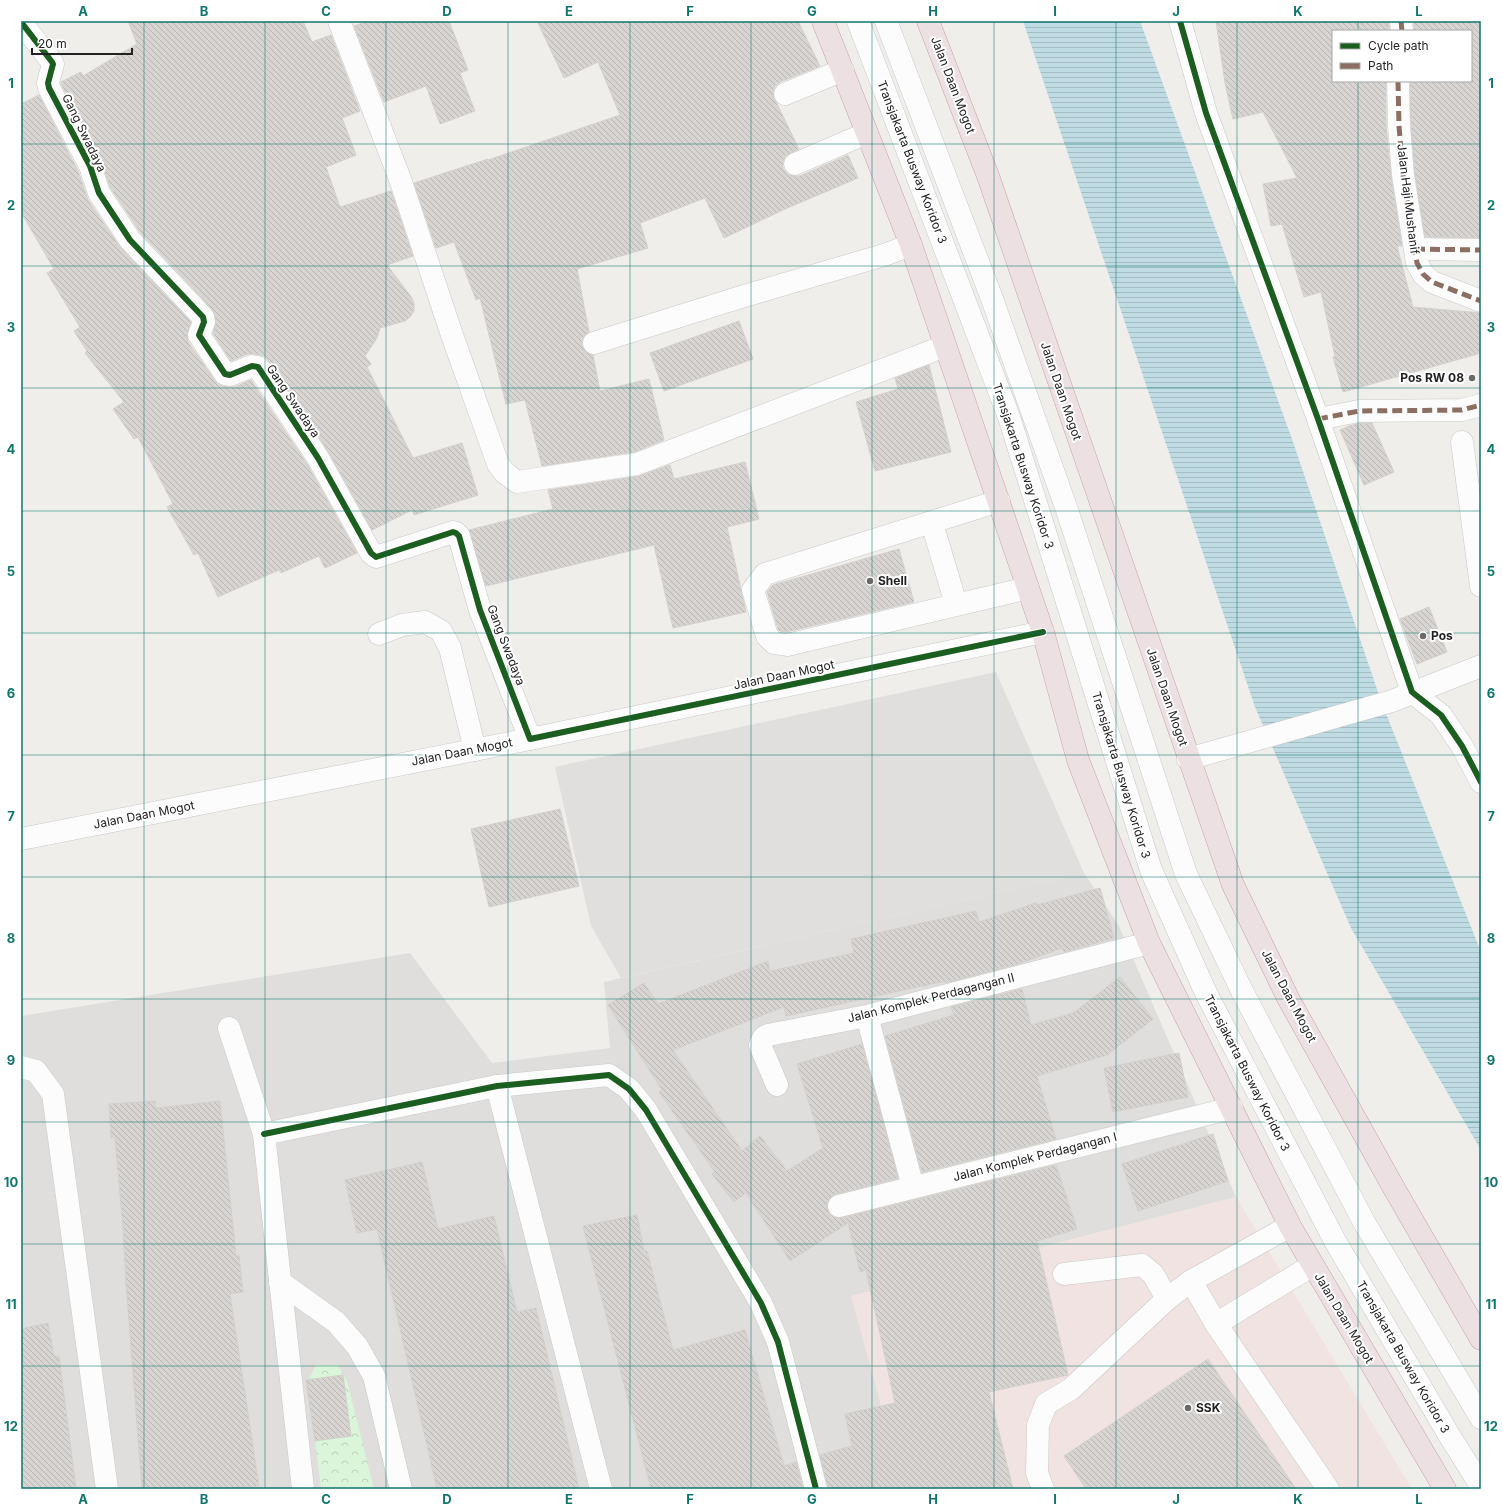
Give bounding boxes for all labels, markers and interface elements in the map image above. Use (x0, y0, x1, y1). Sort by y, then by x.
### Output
text: A (78, 3, 88, 19)
text: B (200, 3, 209, 19)
text: C (321, 3, 331, 19)
text: D (442, 3, 452, 19)
text: E (565, 3, 573, 19)
text: F (686, 3, 694, 19)
text: G (807, 3, 817, 19)
text: H (928, 3, 938, 19)
text: I (1053, 3, 1057, 19)
text: J (1172, 3, 1180, 19)
text: K (1293, 3, 1303, 19)
text: L (1415, 3, 1423, 19)
scale bar (32, 30, 132, 56)
legend (1332, 30, 1472, 82)
street label: Jalan Daan Mogot (928, 34, 979, 136)
text: 20 m (38, 36, 67, 51)
text: Cycle path (1368, 38, 1429, 53)
text: Path (1368, 58, 1393, 73)
text: 1 (8, 75, 14, 91)
text: 1 (1488, 75, 1494, 91)
street label: Transjakarta Busway Koridor 3 (874, 78, 951, 246)
street label: Gang Swadaya (59, 91, 110, 174)
street label: Jalan Haji Mushanif (1394, 143, 1423, 256)
text: 2 (7, 197, 15, 213)
text: 2 (1487, 197, 1495, 213)
text: 3 (7, 319, 15, 335)
text: 3 (1487, 319, 1495, 335)
street label: Jalan Daan Mogot (1038, 340, 1085, 442)
street label: Gang Swadaya (263, 361, 323, 440)
place label: Pos RW 08 (1400, 370, 1464, 385)
marker: Pos RW 08 (1467, 373, 1477, 383)
street label: Transjakarta Busway Koridor 3 (990, 381, 1057, 551)
text: 4 (7, 441, 16, 457)
text: 4 (1487, 441, 1496, 457)
text: 5 (7, 563, 15, 579)
text: 5 (1487, 563, 1495, 579)
place label: Shell (878, 573, 907, 588)
marker: Shell (865, 576, 875, 586)
street label: Gang Swadaya (484, 602, 529, 687)
place label: Pos (1431, 628, 1453, 643)
marker: Pos (1418, 631, 1428, 641)
street label: Jalan Daan Mogot (1144, 646, 1191, 748)
street label: Jalan Daan Mogot (732, 656, 836, 693)
text: 6 (7, 685, 15, 701)
text: 6 (1487, 685, 1495, 701)
street label: Transjakarta Busway Koridor 3 (1089, 690, 1154, 860)
street label: Jalan Daan Mogot (410, 734, 514, 769)
street label: Jalan Daan Mogot (92, 797, 196, 832)
text: 7 (7, 808, 15, 824)
text: 7 (1487, 808, 1495, 824)
text: 8 (7, 930, 15, 946)
text: 8 (1487, 930, 1495, 946)
street label: Jalan Daan Mogot (1259, 947, 1320, 1045)
street label: Jalan Komplek Perdagangan II (846, 970, 1016, 1026)
street label: Transjakarta Busway Koridor 3 (1201, 992, 1294, 1153)
text: 9 (7, 1052, 15, 1068)
text: 9 (1487, 1052, 1495, 1068)
street label: Jalan Komplek Perdagangan I (951, 1129, 1118, 1184)
text: 10 (4, 1174, 18, 1190)
text: 10 (1484, 1174, 1498, 1190)
street label: Jalan Daan Mogot (1312, 1270, 1377, 1366)
street label: Transjakarta Busway Koridor 3 (1354, 1278, 1453, 1436)
text: 11 (5, 1296, 17, 1312)
text: 11 (1485, 1296, 1497, 1312)
place label: SSK (1196, 1400, 1221, 1415)
marker: SSK (1183, 1403, 1193, 1413)
text: 12 (4, 1418, 18, 1434)
text: 12 (1484, 1418, 1498, 1434)
text: A (78, 1491, 88, 1507)
text: B (200, 1491, 209, 1507)
text: C (321, 1491, 331, 1507)
text: D (442, 1491, 452, 1507)
text: E (565, 1491, 573, 1507)
text: F (686, 1491, 694, 1507)
text: G (807, 1491, 817, 1507)
text: H (928, 1491, 938, 1507)
text: I (1053, 1491, 1057, 1507)
text: J (1172, 1491, 1180, 1507)
text: K (1293, 1491, 1303, 1507)
text: L (1415, 1491, 1423, 1507)

